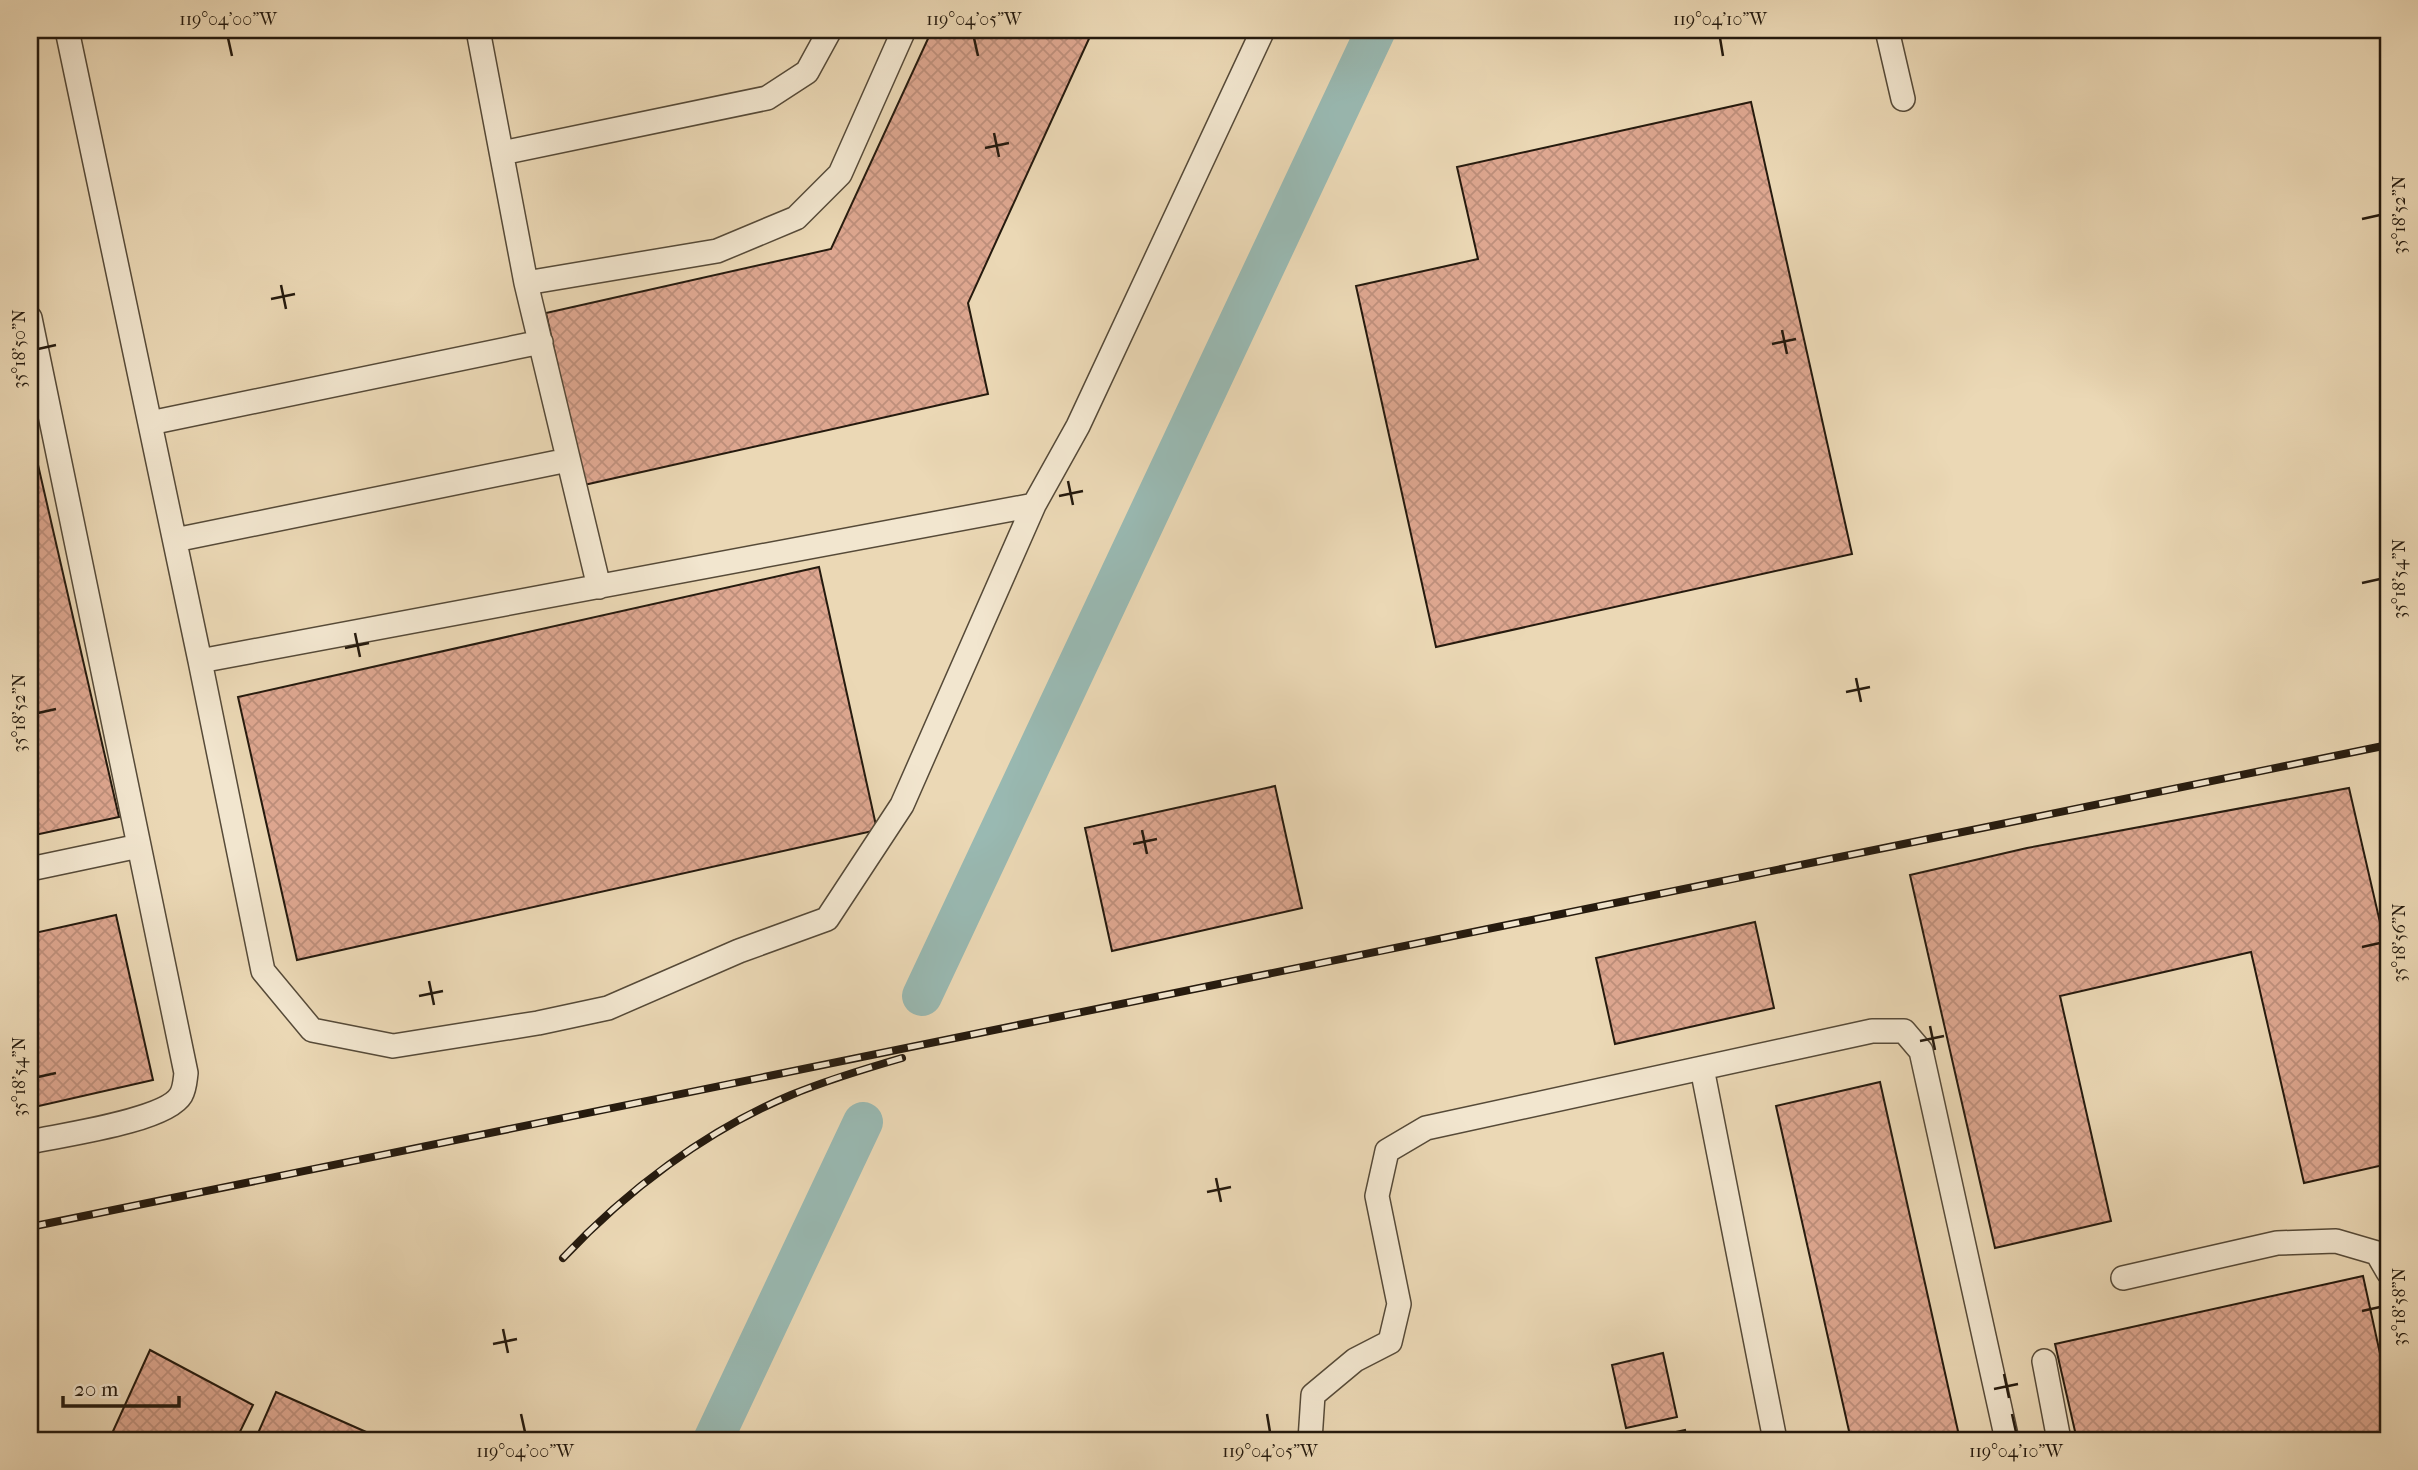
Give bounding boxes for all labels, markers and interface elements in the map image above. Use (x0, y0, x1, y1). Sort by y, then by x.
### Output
text: 119°04'00"W (179, 9, 278, 30)
text: 119°04'05"W (926, 9, 1023, 30)
text: 119°04'10"W (1673, 9, 1768, 30)
text: 35°18'52"N (2389, 175, 2410, 254)
text: 35°18'50"N (9, 309, 30, 389)
text: 35°18'54"N (2389, 539, 2410, 619)
text: 35°18'52"N (9, 673, 30, 752)
text: 35°18'56"N (2389, 903, 2410, 983)
text: 35°18'54"N (9, 1037, 30, 1117)
text: 35°18'58"N (2389, 1267, 2410, 1346)
scale bar (63, 1365, 178, 1409)
text: 20 m (74, 1377, 119, 1401)
text: 119°04'00"W (476, 1441, 575, 1462)
text: 119°04'05"W (1222, 1441, 1319, 1462)
text: 119°04'10"W (1969, 1441, 2064, 1462)

